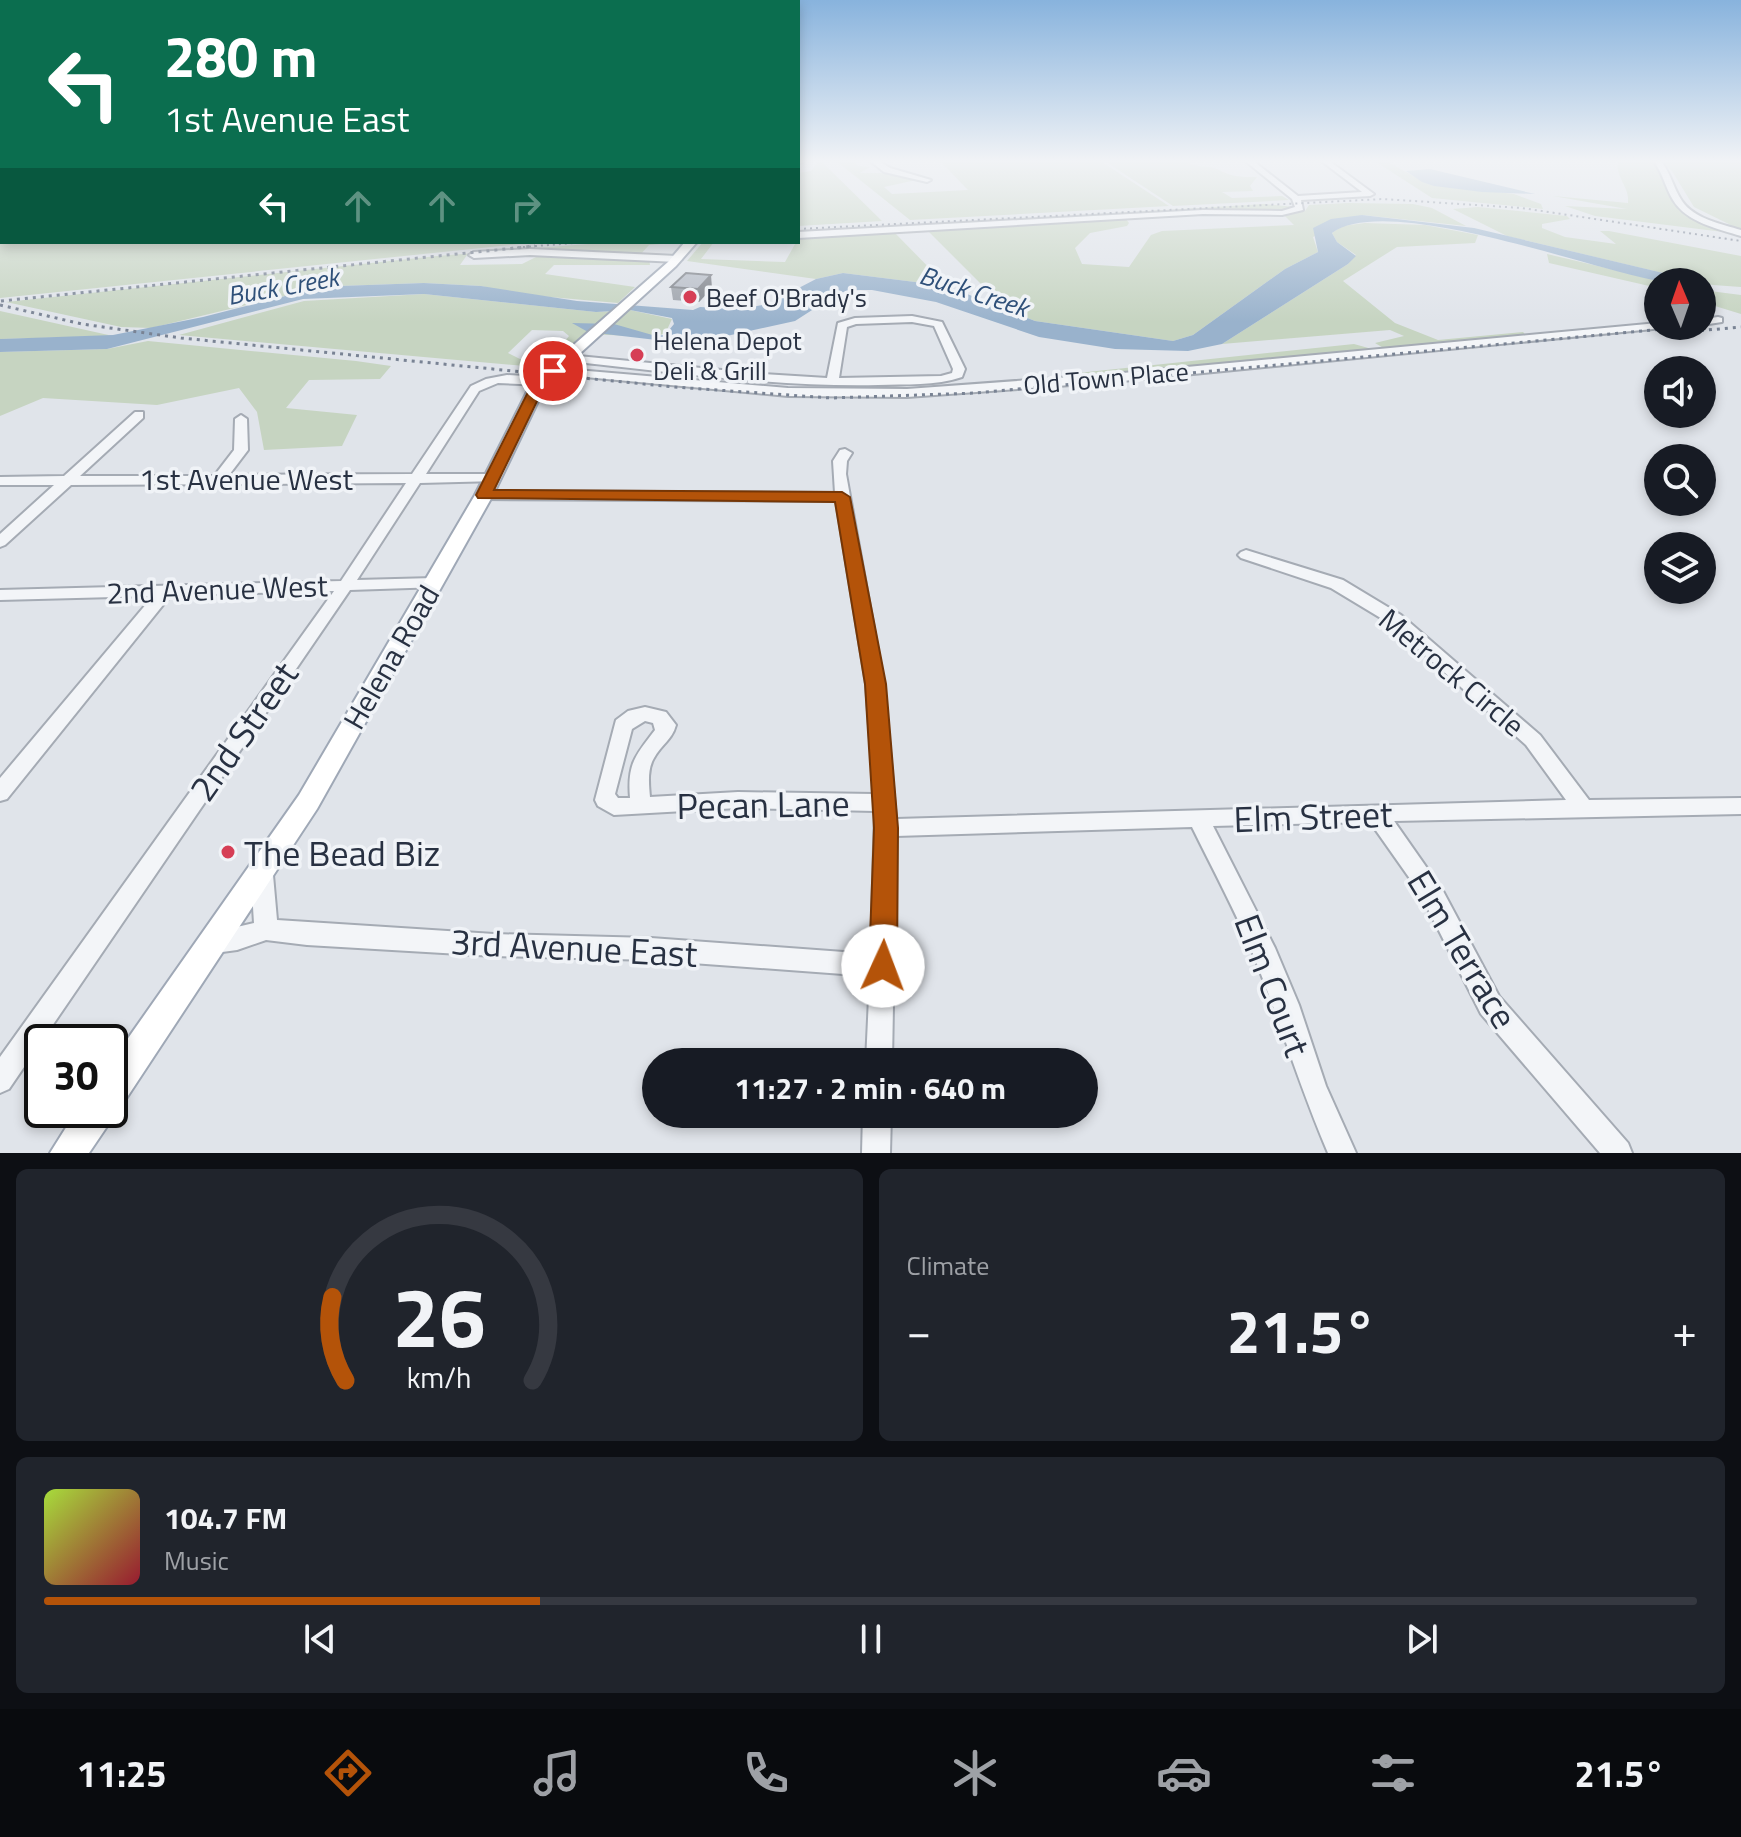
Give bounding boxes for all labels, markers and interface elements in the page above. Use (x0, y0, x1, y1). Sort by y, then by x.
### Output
text: 280 m (164, 14, 317, 99)
icon: left (32, 32, 136, 136)
text: 1st Avenue East (164, 91, 409, 146)
icon: left (252, 184, 296, 228)
icon: ahead (336, 184, 380, 228)
icon: ahead (420, 184, 464, 228)
icon: right (504, 184, 548, 228)
water label: Buck Creek (915, 255, 1037, 328)
water label: Buck Creek (224, 256, 345, 315)
north arrow (1644, 268, 1716, 340)
map controls (1644, 268, 1716, 604)
place label: Beef O'Brady's (706, 278, 867, 317)
marker: Beef O'Brady's (681, 288, 699, 306)
place label: Helena Depot Deli & Grill (653, 321, 802, 390)
pin (519, 337, 587, 405)
marker: Helena Depot Deli & Grill (628, 346, 646, 364)
icon: arrive (531, 349, 575, 393)
street label: Old Town Place (1022, 351, 1190, 405)
button: sound (1644, 356, 1716, 428)
button: search (1644, 444, 1716, 516)
street label: 1st Avenue West (139, 456, 353, 502)
button: layers (1644, 532, 1716, 604)
street label: 2nd Avenue West (106, 562, 329, 616)
street label: Helena Road (331, 576, 451, 738)
street label: Metrock Circle (1369, 597, 1535, 747)
street label: 2nd Street (175, 650, 311, 812)
street label: Pecan Lane (676, 775, 850, 833)
street label: Elm Street (1233, 786, 1394, 846)
place label: The Bead Biz (244, 825, 440, 880)
marker: The Bead Biz (219, 843, 237, 861)
street label: Elm Terrace (1394, 859, 1532, 1039)
street label: Elm Court (1221, 906, 1325, 1065)
street label: 3rd Avenue East (449, 913, 699, 981)
position arrow (841, 924, 925, 1008)
speed limit sign: 30 (24, 1024, 128, 1128)
text: 11:27 · 2 min · 640 m (734, 1065, 1006, 1111)
text: Climate (907, 1246, 989, 1285)
text: 26 (393, 1253, 486, 1379)
text: 21.5° (1227, 1285, 1377, 1376)
text: − (907, 1297, 931, 1364)
text: + (1672, 1297, 1697, 1364)
text: km/h (407, 1356, 472, 1399)
text: 104.7 FM (164, 1495, 287, 1541)
text: Music (164, 1541, 229, 1580)
icon: previous (298, 1617, 342, 1661)
icon: pause (849, 1617, 893, 1661)
icon: next (1400, 1617, 1444, 1661)
icon: directions (320, 1745, 376, 1801)
icon: music (529, 1745, 585, 1801)
icon: phone (738, 1745, 794, 1801)
icon: climate (947, 1745, 1003, 1801)
icon: car (1156, 1745, 1212, 1801)
icon: filters (1365, 1745, 1421, 1801)
text: 11:25 (77, 1746, 166, 1801)
text: 21.5° (1575, 1746, 1664, 1801)

